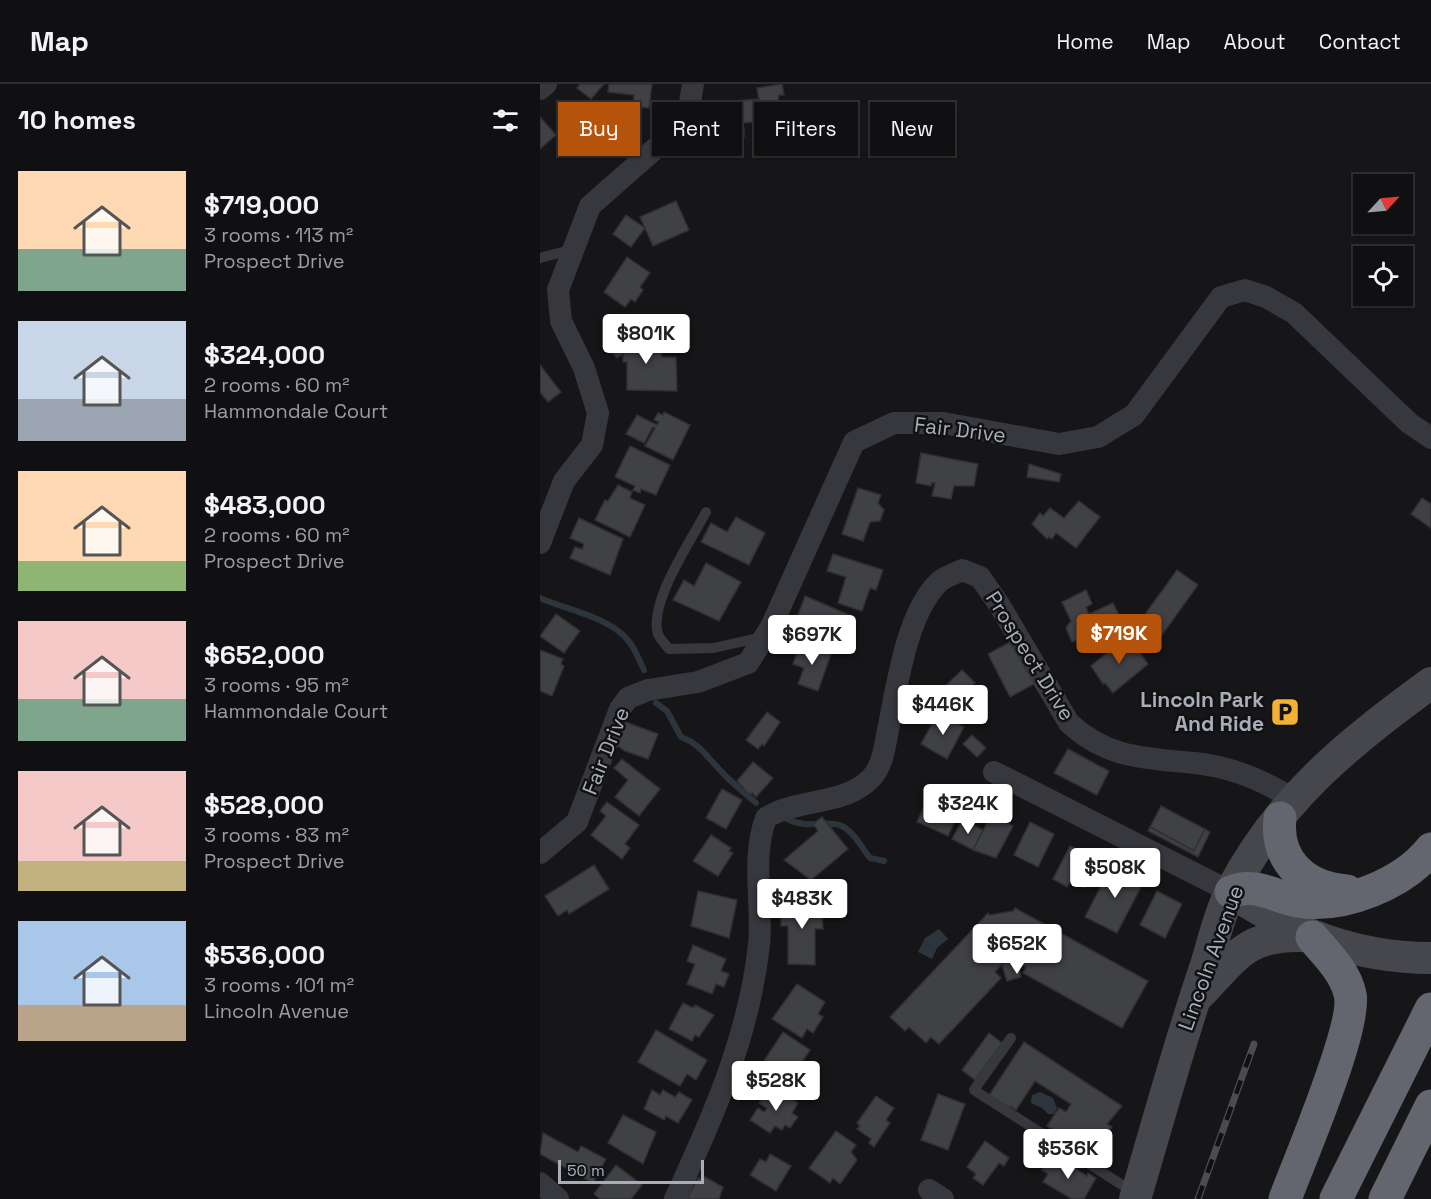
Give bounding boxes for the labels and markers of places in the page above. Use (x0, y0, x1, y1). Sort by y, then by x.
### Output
pin: $801K (604, 314, 688, 365)
pin: $719K (1077, 614, 1161, 665)
pin: $697K (770, 615, 854, 666)
pin: $446K (901, 685, 985, 736)
place label: Lincoln Park And Ride (1140, 686, 1264, 737)
parking icon: Lincoln Park And Ride (1269, 696, 1301, 728)
pin: $324K (926, 784, 1010, 835)
pin: $508K (1073, 848, 1157, 899)
pin: $483K (760, 879, 844, 930)
pin: $652K (975, 924, 1059, 975)
pin: $528K (734, 1061, 818, 1112)
pin: $536K (1026, 1129, 1110, 1180)

